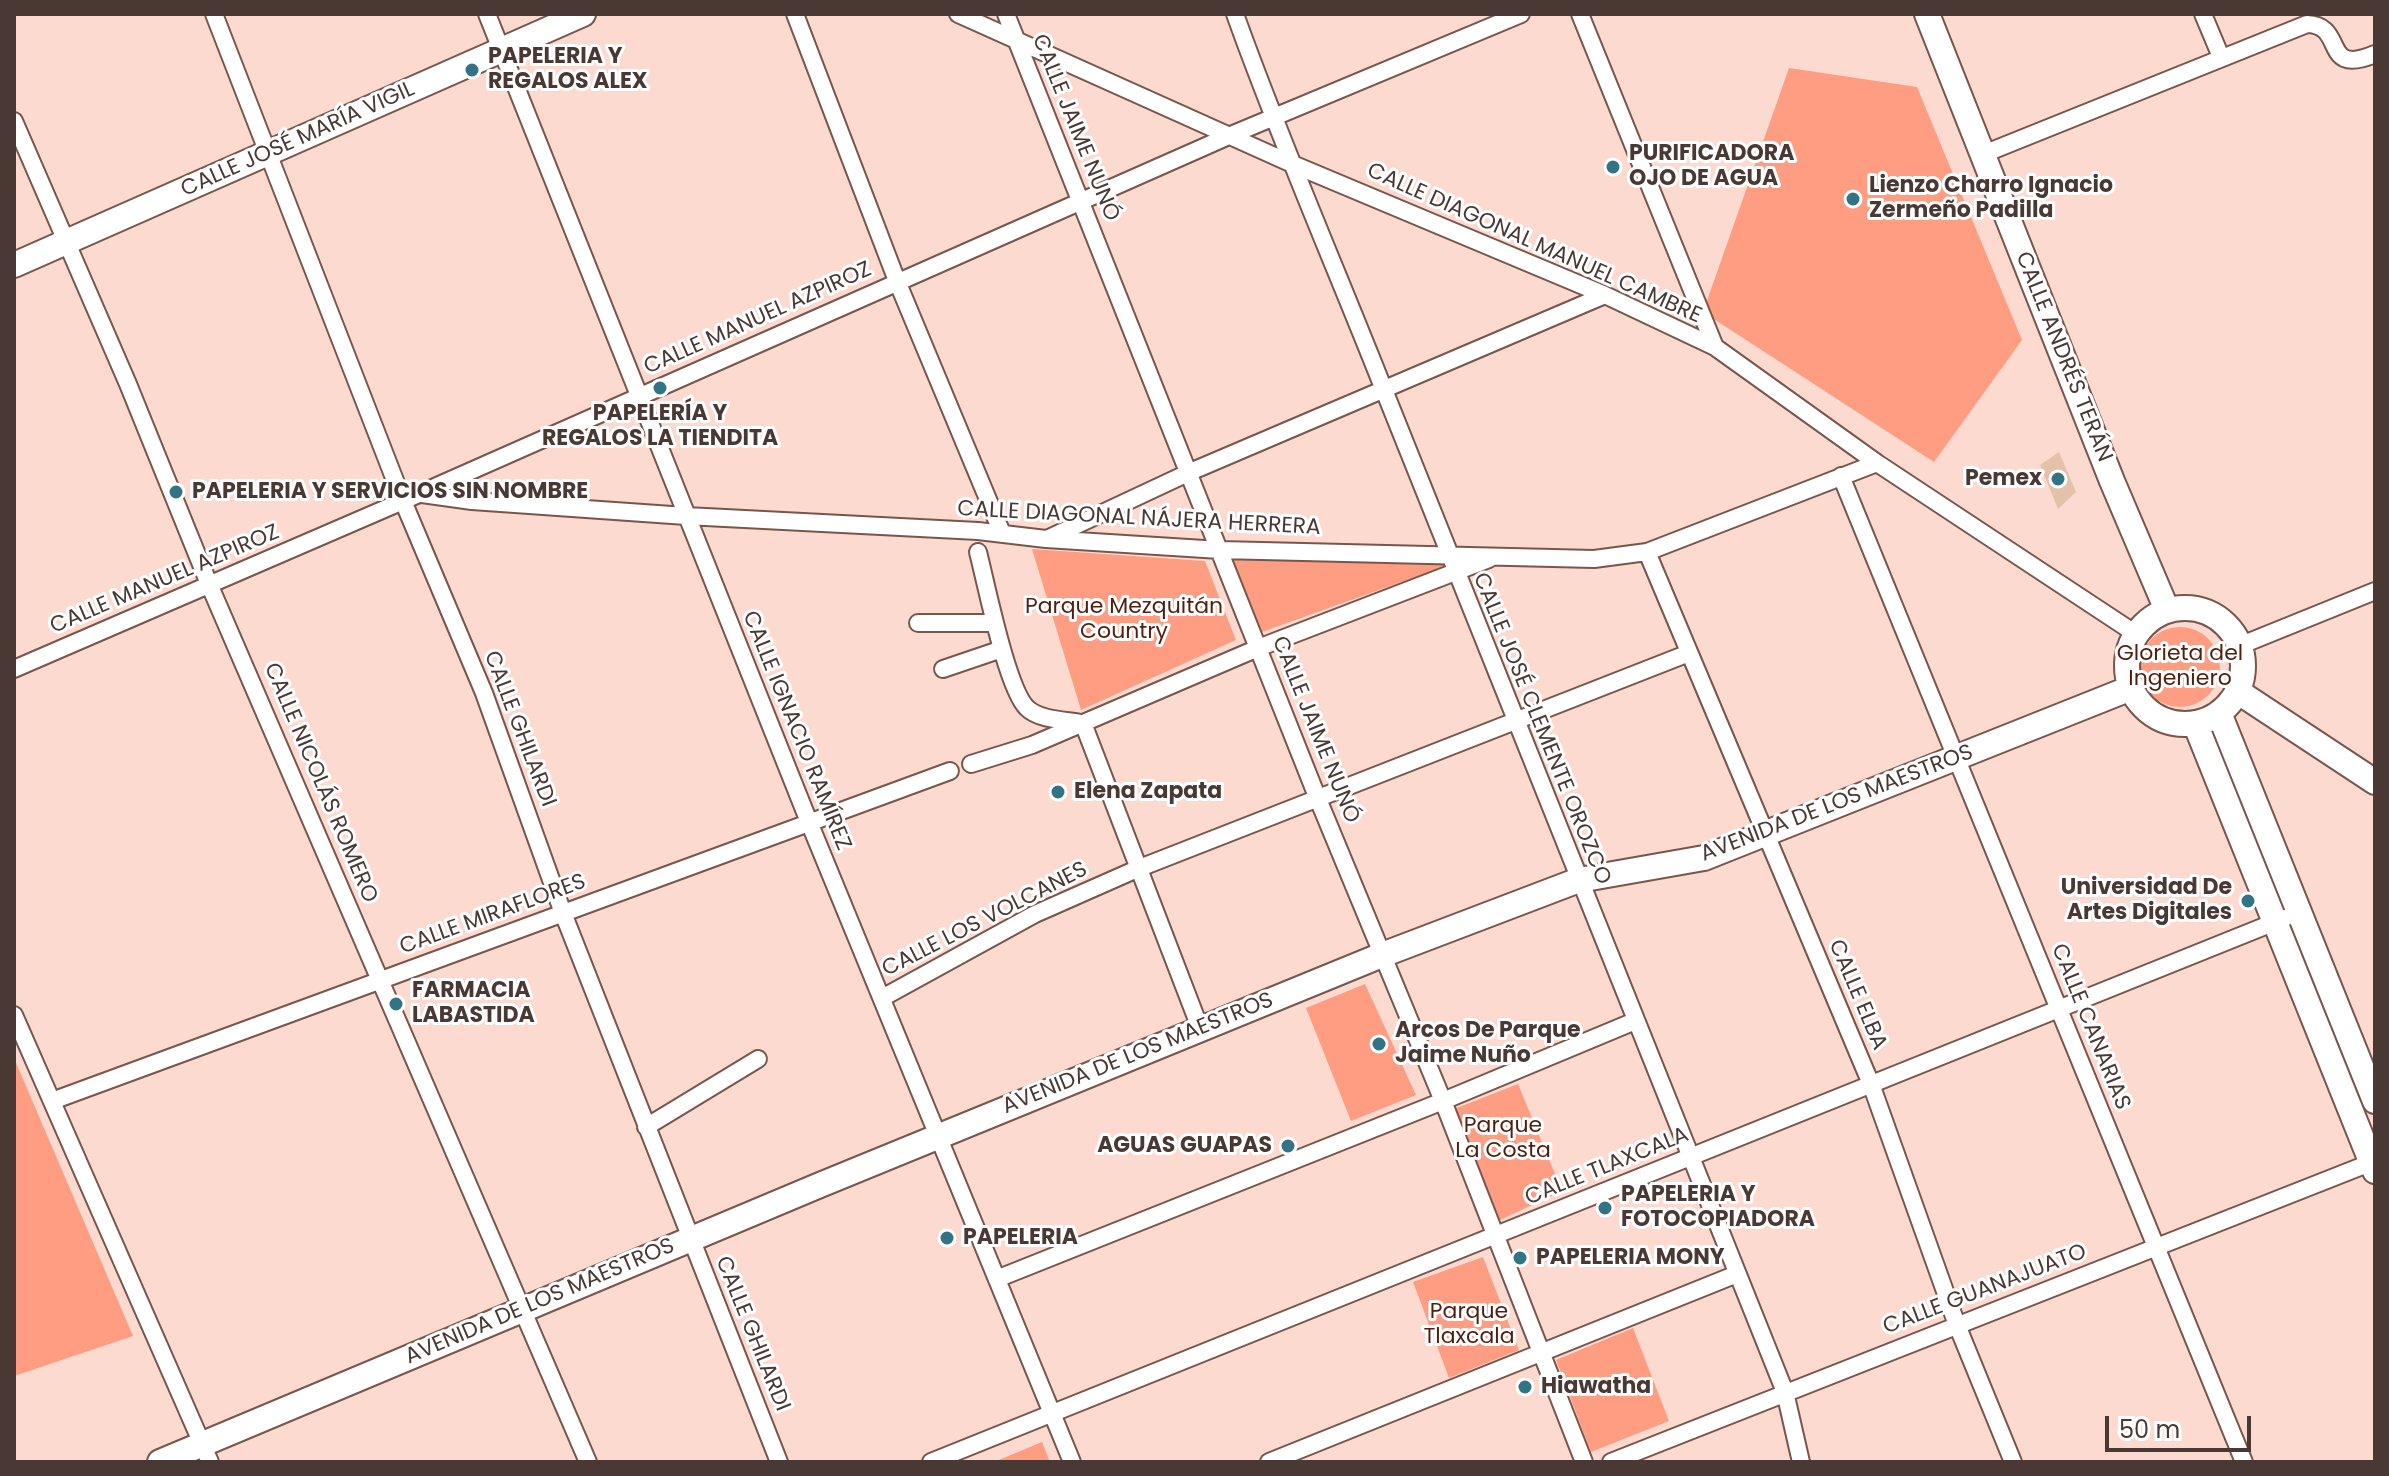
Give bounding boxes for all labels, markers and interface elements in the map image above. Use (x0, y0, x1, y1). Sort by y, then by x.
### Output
street label: CALLE JAIME NUNÓ (1025, 31, 1125, 225)
place label: PAPELERIA Y REGALOS ALEX (488, 44, 648, 96)
marker: PAPELERIA Y REGALOS ALEX (463, 61, 481, 79)
street label: CALLE JOSÉ MARÍA VIGIL (177, 77, 419, 203)
place label: PURIFICADORA OJO DE AGUA (1629, 141, 1794, 192)
street label: CALLE DIAGONAL MANUEL CAMBRE (1363, 158, 1705, 330)
marker: PURIFICADORA OJO DE AGUA (1604, 158, 1622, 176)
place label: Lienzo Charro Ignacio Zermeño Padilla (1869, 173, 2113, 224)
marker: Lienzo Charro Ignacio Zermeño Padilla (1844, 190, 1862, 208)
street label: CALLE ANDRÉS TERÁN (2009, 248, 2117, 466)
street label: CALLE MANUEL AZPIROZ (640, 257, 876, 381)
marker: PAPELERÍA Y REGALOS LA TIENDITA (651, 379, 669, 397)
place label: PAPELERÍA Y REGALOS LA TIENDITA (542, 401, 778, 452)
place label: Pemex (1965, 466, 2042, 492)
marker: Pemex (2049, 470, 2067, 488)
place label: PAPELERIA Y SERVICIOS SIN NOMBRE (192, 479, 588, 505)
marker: PAPELERIA Y SERVICIOS SIN NOMBRE (167, 483, 185, 501)
street label: CALLE DIAGONAL NÁJERA HERRERA (957, 496, 1321, 542)
street label: CALLE MANUEL AZPIROZ (47, 520, 283, 640)
street label: CALLE JOSÉ CLEMENTE OROZCO (1466, 569, 1616, 889)
park label: Parque Mezquitán Country (1025, 594, 1223, 646)
street label: CALLE IGNACIO RAMÍREZ (736, 608, 856, 854)
street label: CALLE JAIME NUNÓ (1265, 633, 1365, 827)
park label: Glorieta del Ingeniero (2117, 641, 2243, 692)
street label: CALLE GHILARDI (477, 648, 561, 810)
street label: CALLE NICOLÁS ROMERO (257, 659, 383, 907)
street label: AVENIDA DE LOS MAESTROS (1697, 740, 1977, 868)
place label: Elena Zapata (1074, 779, 1222, 805)
marker: Elena Zapata (1049, 783, 1067, 801)
street label: CALLE LOS VOLCANES (878, 857, 1092, 983)
street label: CALLE MIRAFLORES (396, 869, 590, 961)
place label: Universidad De Artes Digitales (2061, 875, 2232, 926)
marker: Universidad De Artes Digitales (2239, 892, 2257, 910)
street label: CALLE ELBA (1822, 936, 1892, 1054)
street label: CALLE CANARIAS (2045, 940, 2135, 1114)
place label: FARMACIA LABASTIDA (412, 978, 535, 1030)
street label: AVENIDA DE LOS MAESTROS (999, 987, 1277, 1121)
marker: FARMACIA LABASTIDA (387, 995, 405, 1013)
place label: Arcos De Parque Jaime Nuño (1395, 1018, 1581, 1070)
marker: Arcos De Parque Jaime Nuño (1370, 1035, 1388, 1053)
park label: Parque La Costa (1455, 1113, 1551, 1164)
street label: CALLE TLAXCALA (1521, 1122, 1693, 1212)
place label: AGUAS GUAPAS (1097, 1133, 1272, 1159)
marker: AGUAS GUAPAS (1279, 1137, 1297, 1155)
place label: PAPELERIA Y FOTOCOPIADORA (1621, 1182, 1815, 1234)
marker: PAPELERIA Y FOTOCOPIADORA (1596, 1199, 1614, 1217)
place label: PAPELERIA (963, 1225, 1078, 1251)
marker: PAPELERIA (938, 1229, 956, 1247)
street label: AVENIDA DE LOS MAESTROS (401, 1233, 679, 1371)
street label: CALLE GUANAJUATO (1880, 1239, 2090, 1341)
place label: PAPELERIA MONY (1536, 1245, 1724, 1271)
marker: PAPELERIA MONY (1511, 1249, 1529, 1267)
street label: CALLE GHILARDI (709, 1253, 795, 1415)
park label: Parque Tlaxcala (1423, 1299, 1515, 1350)
place label: Hiawatha (1541, 1374, 1651, 1400)
marker: Hiawatha (1516, 1378, 1534, 1396)
scale bar (2109, 1400, 2255, 1450)
text: 50 m (2119, 1413, 2180, 1446)

